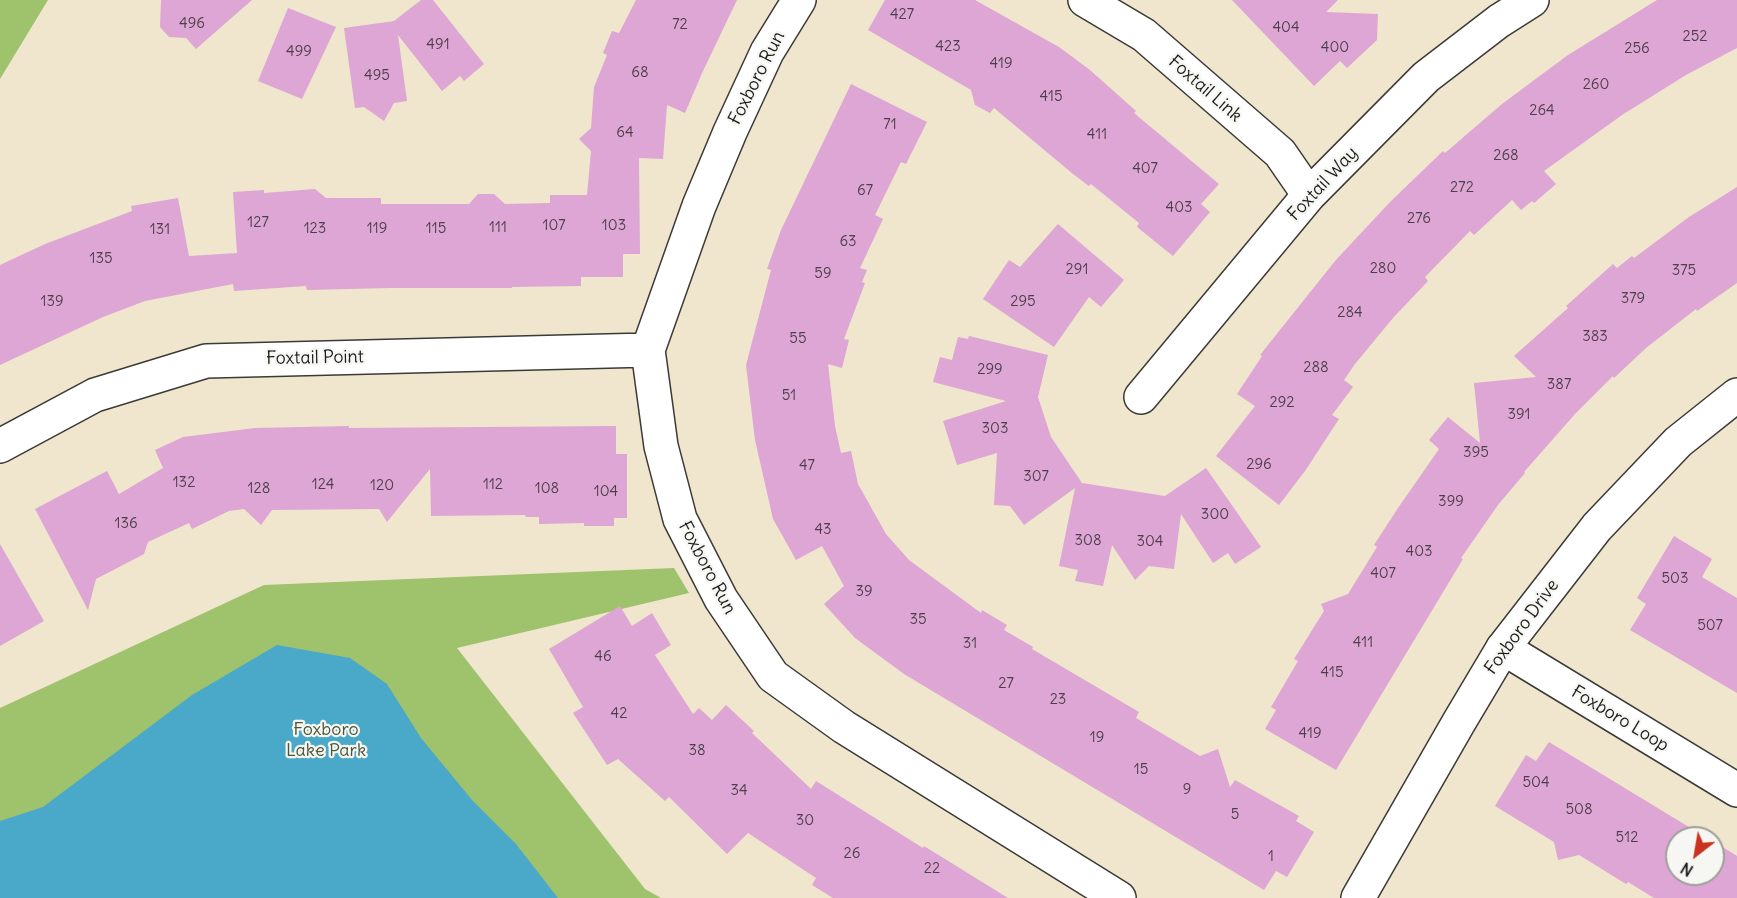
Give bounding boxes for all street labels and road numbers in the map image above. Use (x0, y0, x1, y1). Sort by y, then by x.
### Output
street label: Foxboro Run (724, 28, 790, 128)
street label: Foxtail Link (1164, 51, 1246, 127)
street label: Foxtail Way (1283, 143, 1363, 225)
street label: Foxtail Point (266, 346, 364, 370)
street label: Foxboro Run (674, 518, 740, 618)
street label: Foxboro Drive (1480, 575, 1564, 679)
street label: Foxboro Loop (1567, 681, 1673, 757)

